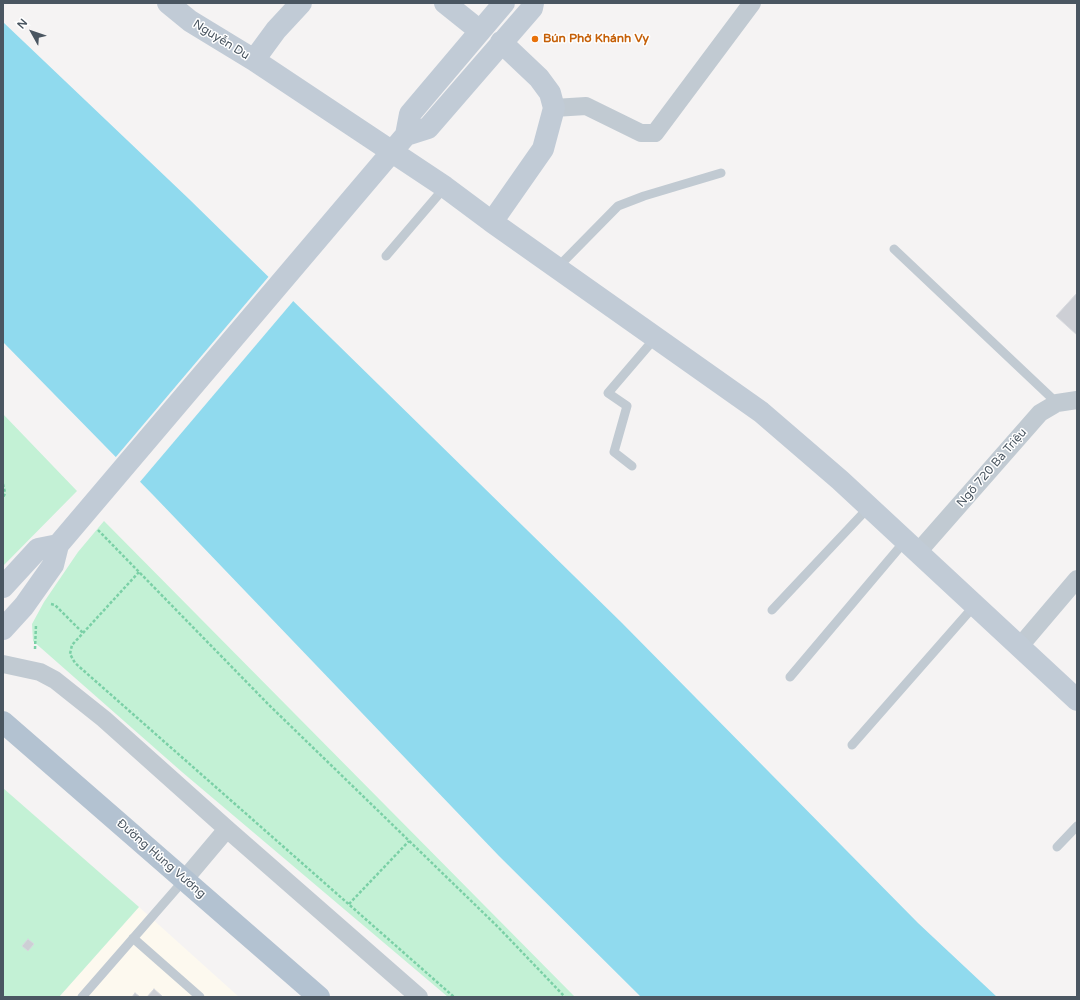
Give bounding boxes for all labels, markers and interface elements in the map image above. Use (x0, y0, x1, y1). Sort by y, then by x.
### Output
north arrow (12, 12, 52, 52)
text: N (15, 16, 30, 32)
street label: Nguyễn Du (190, 17, 252, 63)
place label: Bún Phở Khánh Vy (543, 32, 649, 46)
marker: Bún Phở Khánh Vy (530, 34, 540, 44)
street label: Ngõ 720 Bà Triệu (954, 426, 1030, 510)
street label: Đường Hùng Vương (114, 816, 208, 902)

